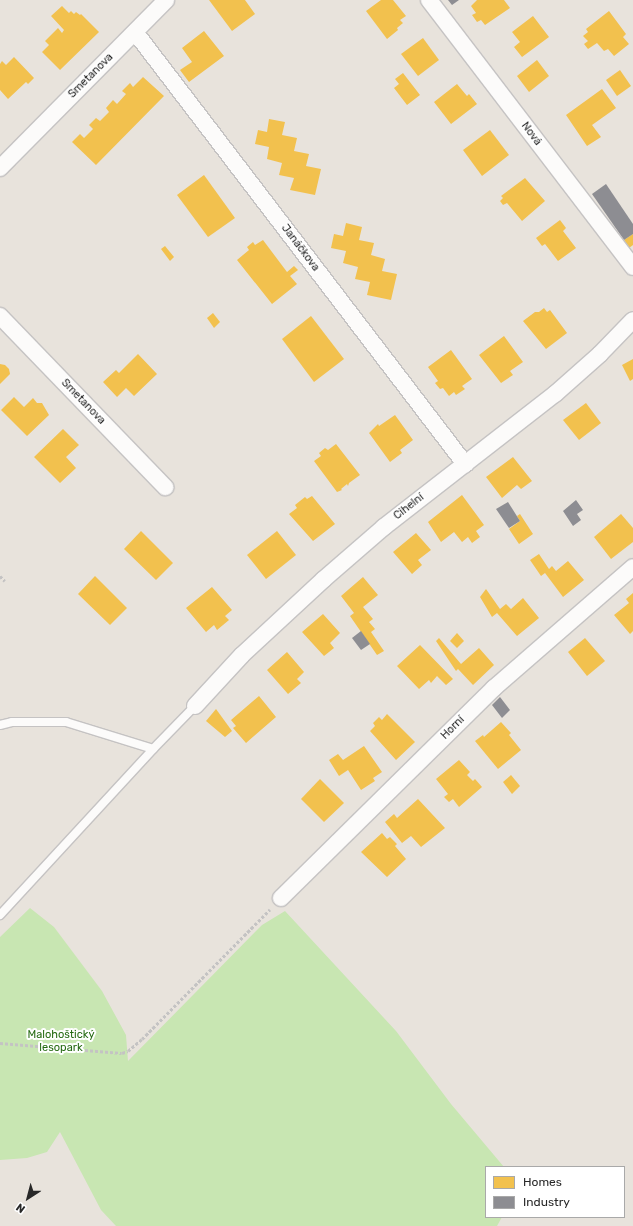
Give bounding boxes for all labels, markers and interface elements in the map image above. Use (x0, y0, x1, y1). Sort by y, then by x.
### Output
street label: Smetanova (66, 51, 116, 101)
street label: Nová (518, 120, 544, 148)
street label: Janáčkova (278, 222, 322, 274)
street label: Smetanova (58, 377, 108, 427)
street label: Cihelní (391, 491, 427, 523)
street label: Horní (439, 714, 467, 742)
park label: Malohoštický lesopark (27, 1029, 95, 1055)
legend (485, 1166, 625, 1218)
text: Homes (523, 1175, 562, 1189)
north arrow (8, 1178, 48, 1218)
text: Industry (523, 1195, 570, 1209)
text: N (14, 1201, 28, 1216)

